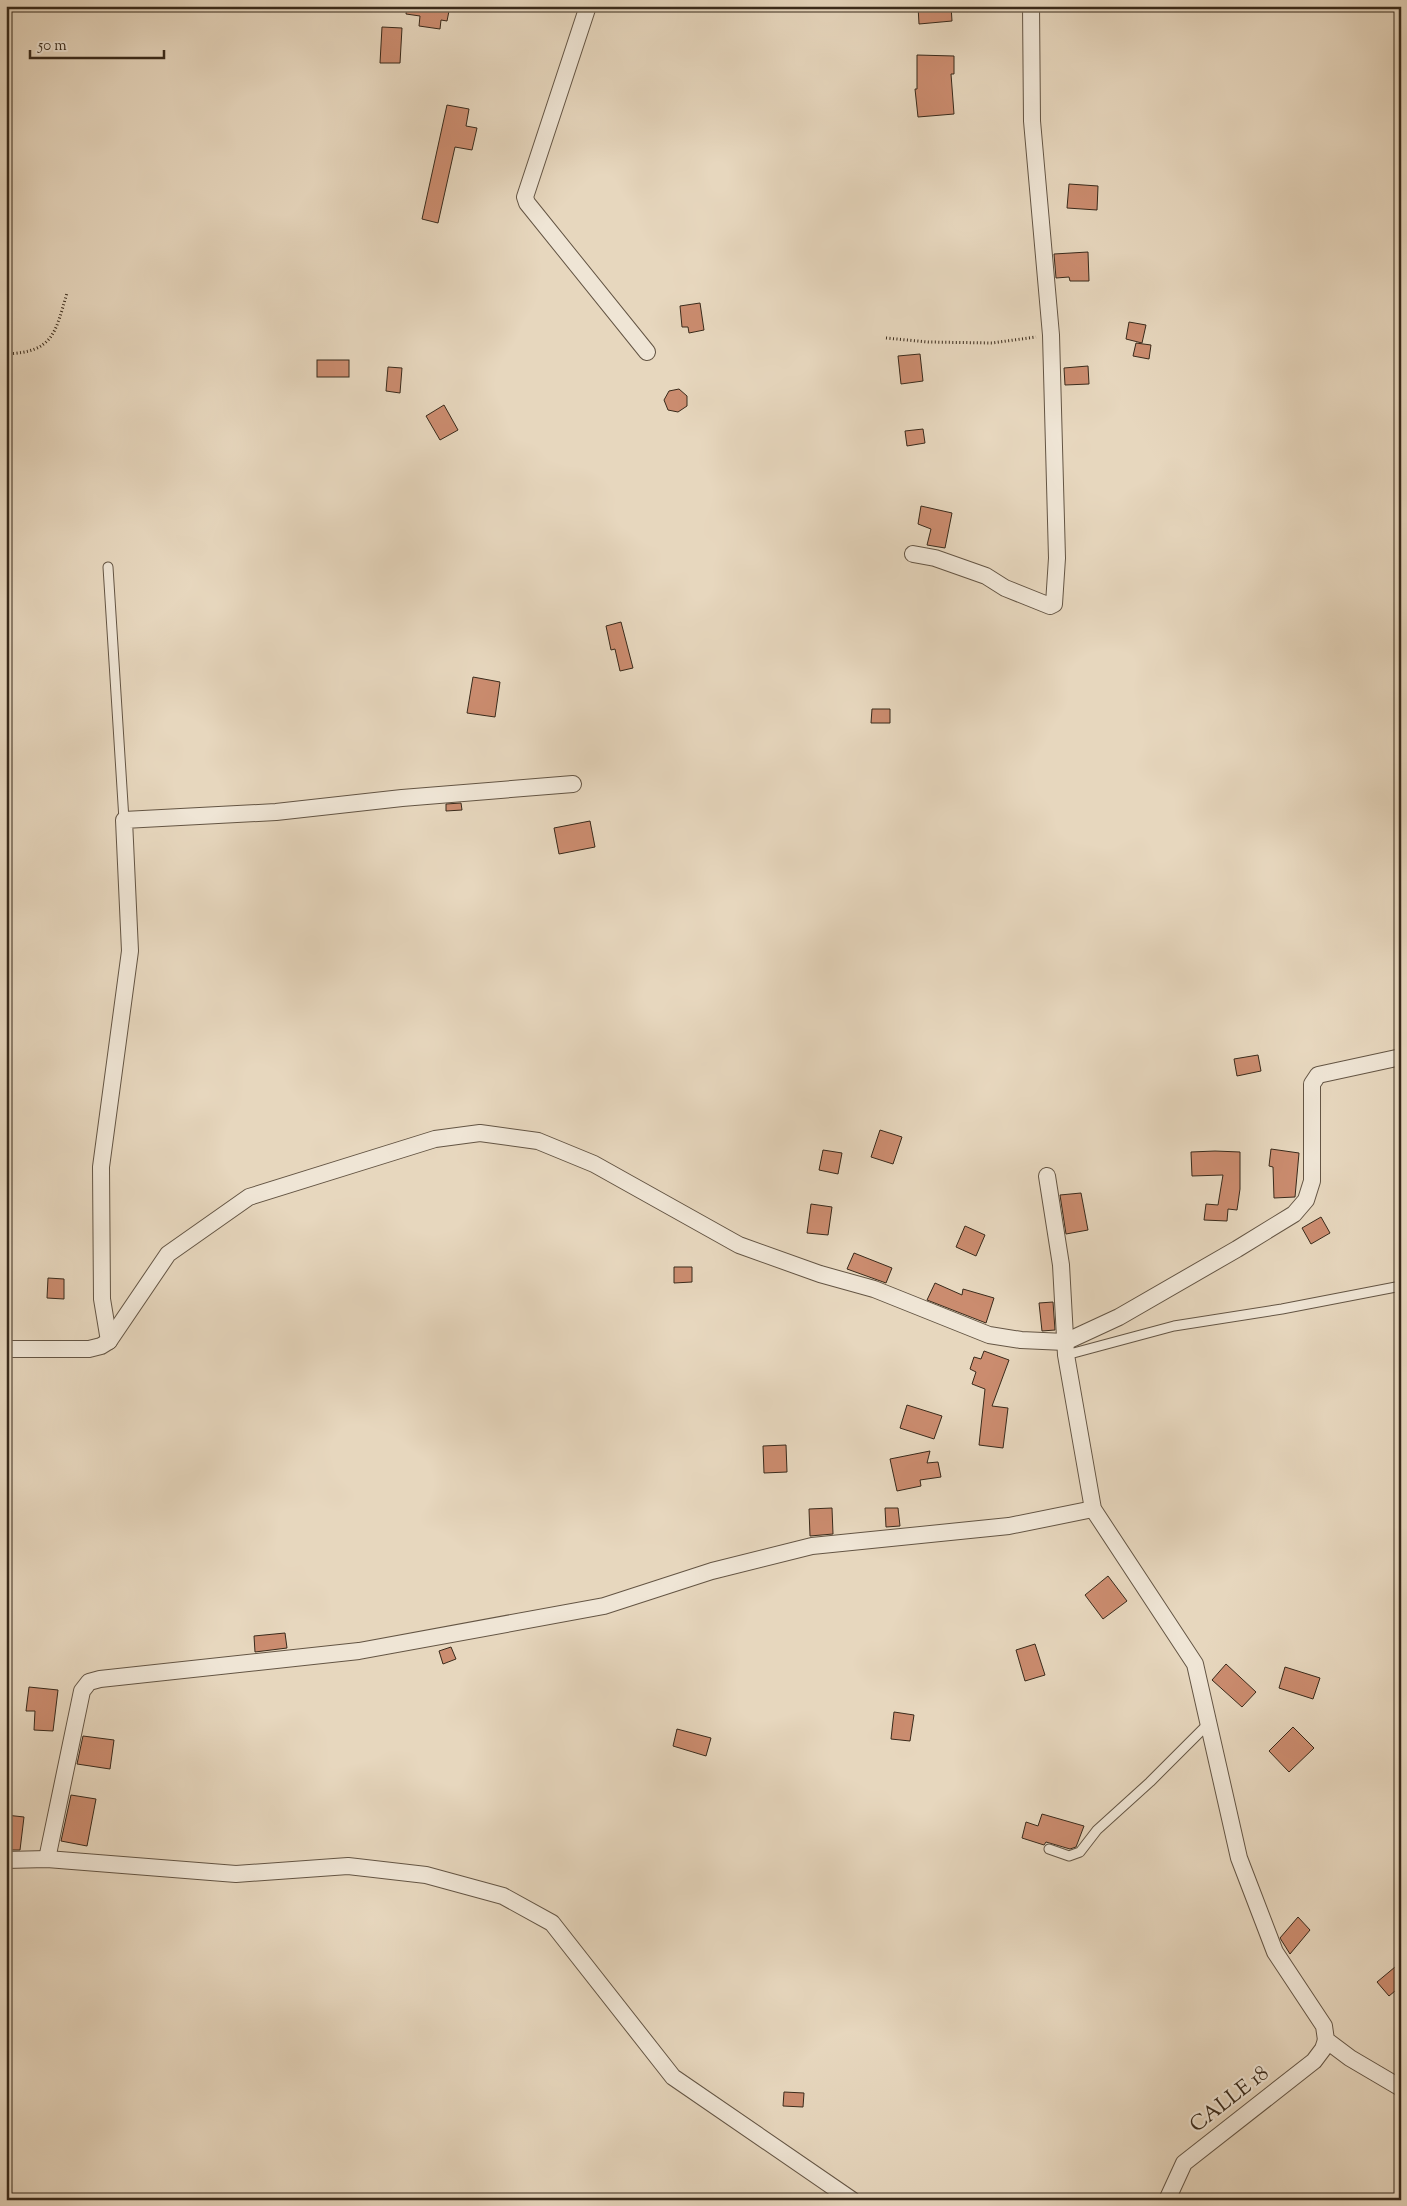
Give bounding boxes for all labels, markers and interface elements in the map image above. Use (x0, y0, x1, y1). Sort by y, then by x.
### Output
scale bar (30, 28, 164, 60)
text: 50 m (37, 36, 67, 57)
street label: CALLE 18 (1184, 2059, 1276, 2141)

